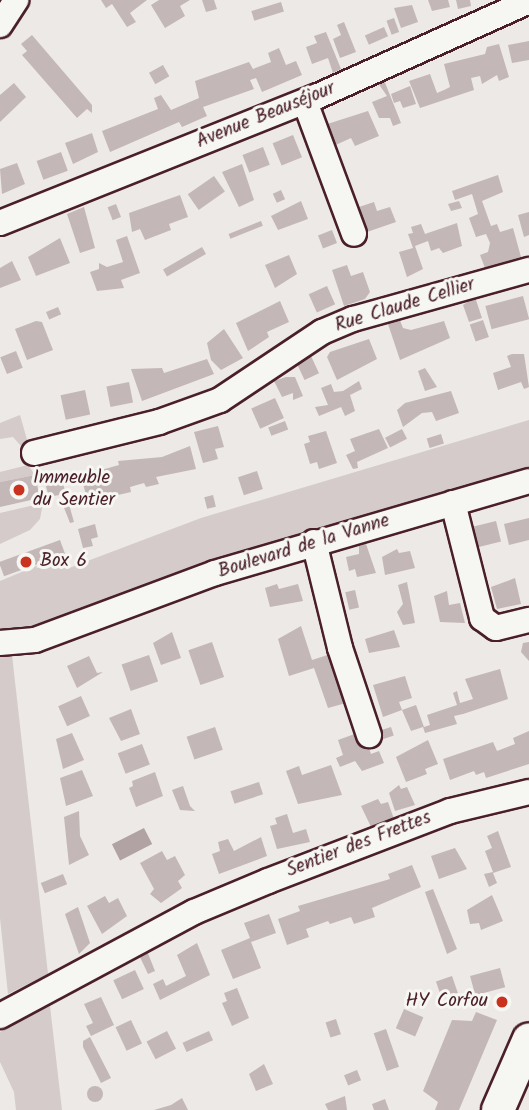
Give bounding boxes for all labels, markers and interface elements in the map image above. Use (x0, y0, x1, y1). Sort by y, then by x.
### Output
street label: Avenue Beauséjour (193, 78, 339, 154)
street label: Rue Claude Cellier (332, 274, 478, 338)
place label: Immeuble du Sentier (33, 468, 115, 512)
marker: Immeuble du Sentier (11, 482, 27, 498)
street label: Boulevard de la Vanne (216, 510, 392, 584)
place label: Box 6 (40, 551, 87, 573)
marker: Box 6 (18, 554, 34, 570)
street label: Sentier des Frettes (284, 807, 434, 883)
place label: HY Corfou (406, 991, 488, 1013)
marker: HY Corfou (494, 994, 510, 1010)

